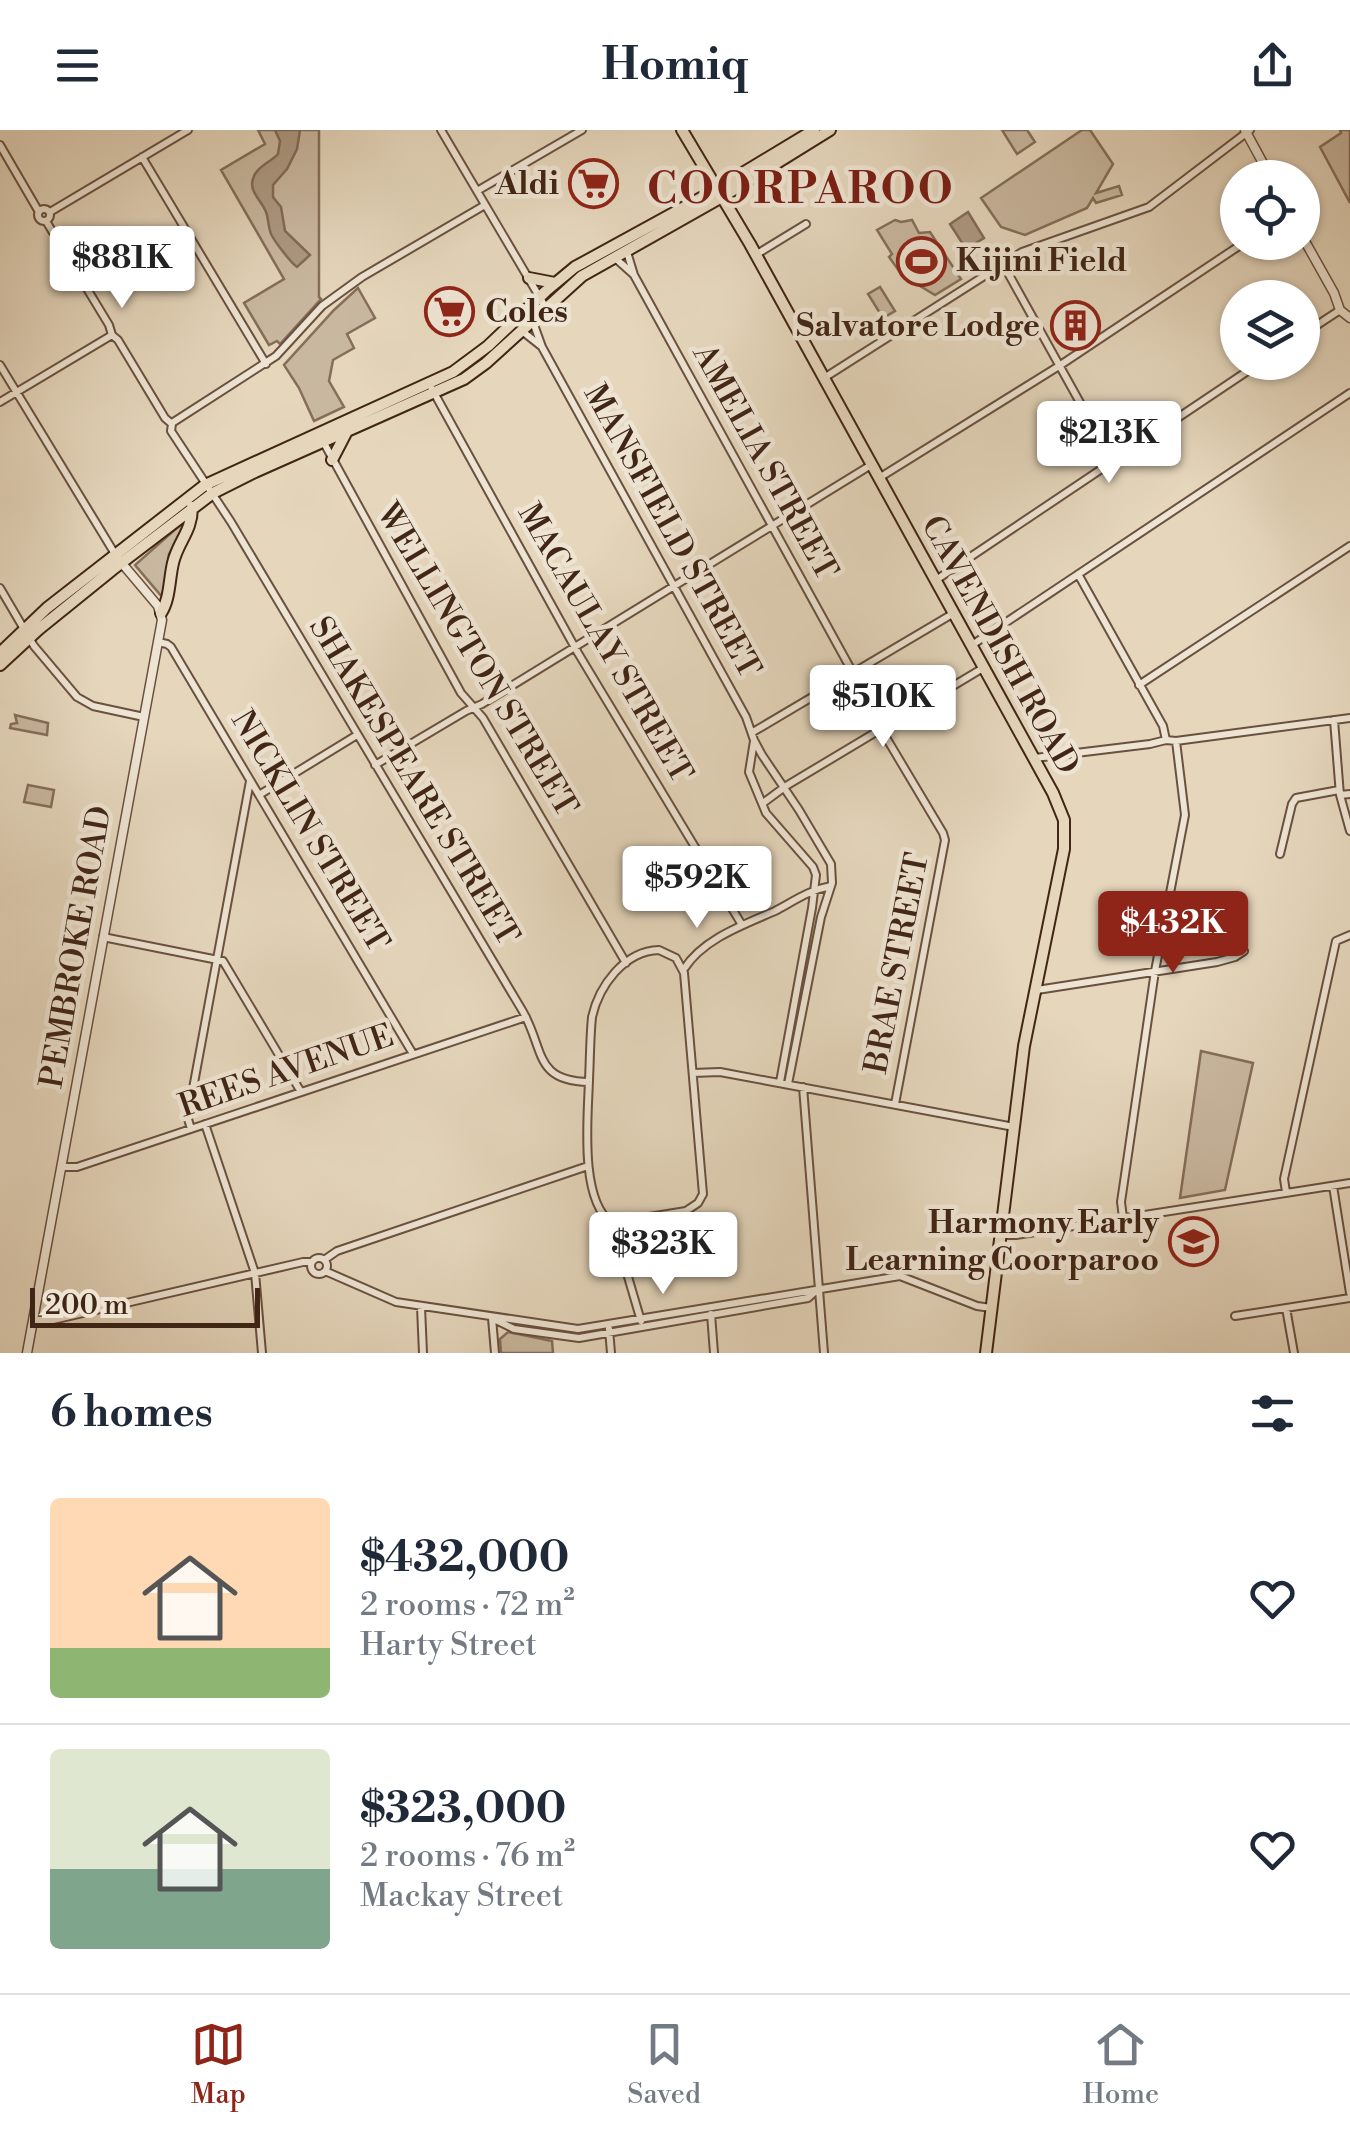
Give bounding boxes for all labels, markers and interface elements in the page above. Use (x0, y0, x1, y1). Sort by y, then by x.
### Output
text: Homiq (602, 37, 748, 94)
icon: menu (50, 38, 105, 93)
icon: share (1245, 38, 1300, 93)
supermarket icon: Aldi (568, 158, 620, 210)
map controls (1220, 160, 1320, 380)
button: locate (1220, 160, 1320, 260)
place label: Aldi (494, 164, 559, 204)
district label: COORPAROO (647, 164, 955, 217)
pin: $881K (52, 226, 192, 311)
sports icon: Kijini Field (895, 235, 947, 287)
text: $881K (72, 238, 172, 278)
place label: Kijini Field (956, 241, 1127, 281)
button: layers (1220, 280, 1320, 380)
supermarket icon: Coles (424, 286, 476, 338)
place label: Coles (485, 292, 568, 332)
building icon: Salvatore Lodge (1049, 300, 1101, 352)
place label: Salvatore Lodge (796, 306, 1040, 346)
street label: AMELIA STREET (683, 336, 846, 587)
street label: MANSFIELD STREET (575, 377, 769, 685)
pin: $213K (1039, 401, 1179, 486)
text: $213K (1059, 413, 1159, 453)
street label: WELLINGTON STREET (367, 495, 586, 824)
street label: MACAULAY STREET (509, 496, 701, 790)
street label: CAVENDISH ROAD (912, 509, 1088, 781)
street label: SHAKESPEARE STREET (300, 610, 528, 952)
pin: $510K (813, 665, 953, 750)
text: $510K (832, 677, 934, 717)
street label: NICKLIN STREET (222, 703, 398, 959)
street label: PEMBROKE ROAD (31, 803, 121, 1091)
pin: $592K (627, 846, 767, 931)
street label: BRAE STREET (856, 849, 938, 1078)
text: $592K (645, 858, 749, 898)
pin: $432K (1103, 891, 1243, 976)
text: $432K (1120, 903, 1226, 943)
street label: REES AVENUE (173, 1016, 399, 1126)
place label: Harmony Early Learning Coorparoo (845, 1203, 1160, 1280)
pin: $323K (593, 1212, 733, 1297)
school or university icon: Harmony Early Learning Coorparoo (1168, 1215, 1220, 1267)
text: $323K (611, 1224, 715, 1264)
scale bar (30, 1283, 260, 1328)
text: 200 m (45, 1288, 128, 1323)
icon: filters (1245, 1386, 1300, 1441)
text: 6 homes (50, 1387, 213, 1440)
text: $432,000 (360, 1532, 569, 1585)
icon: home (130, 1538, 250, 1658)
icon: heart (1245, 1571, 1300, 1626)
text: 2 rooms · 72 m² (360, 1585, 575, 1625)
text: Harty Street (360, 1625, 537, 1665)
text: $323,000 (360, 1783, 566, 1836)
icon: home (130, 1789, 250, 1909)
icon: heart (1245, 1822, 1300, 1877)
text: 2 rooms · 76 m² (360, 1836, 575, 1876)
text: Mackay Street (360, 1876, 563, 1916)
tab: Map (191, 2017, 246, 2112)
tab: Saved (627, 2017, 701, 2112)
tab: Home (1082, 2017, 1159, 2112)

